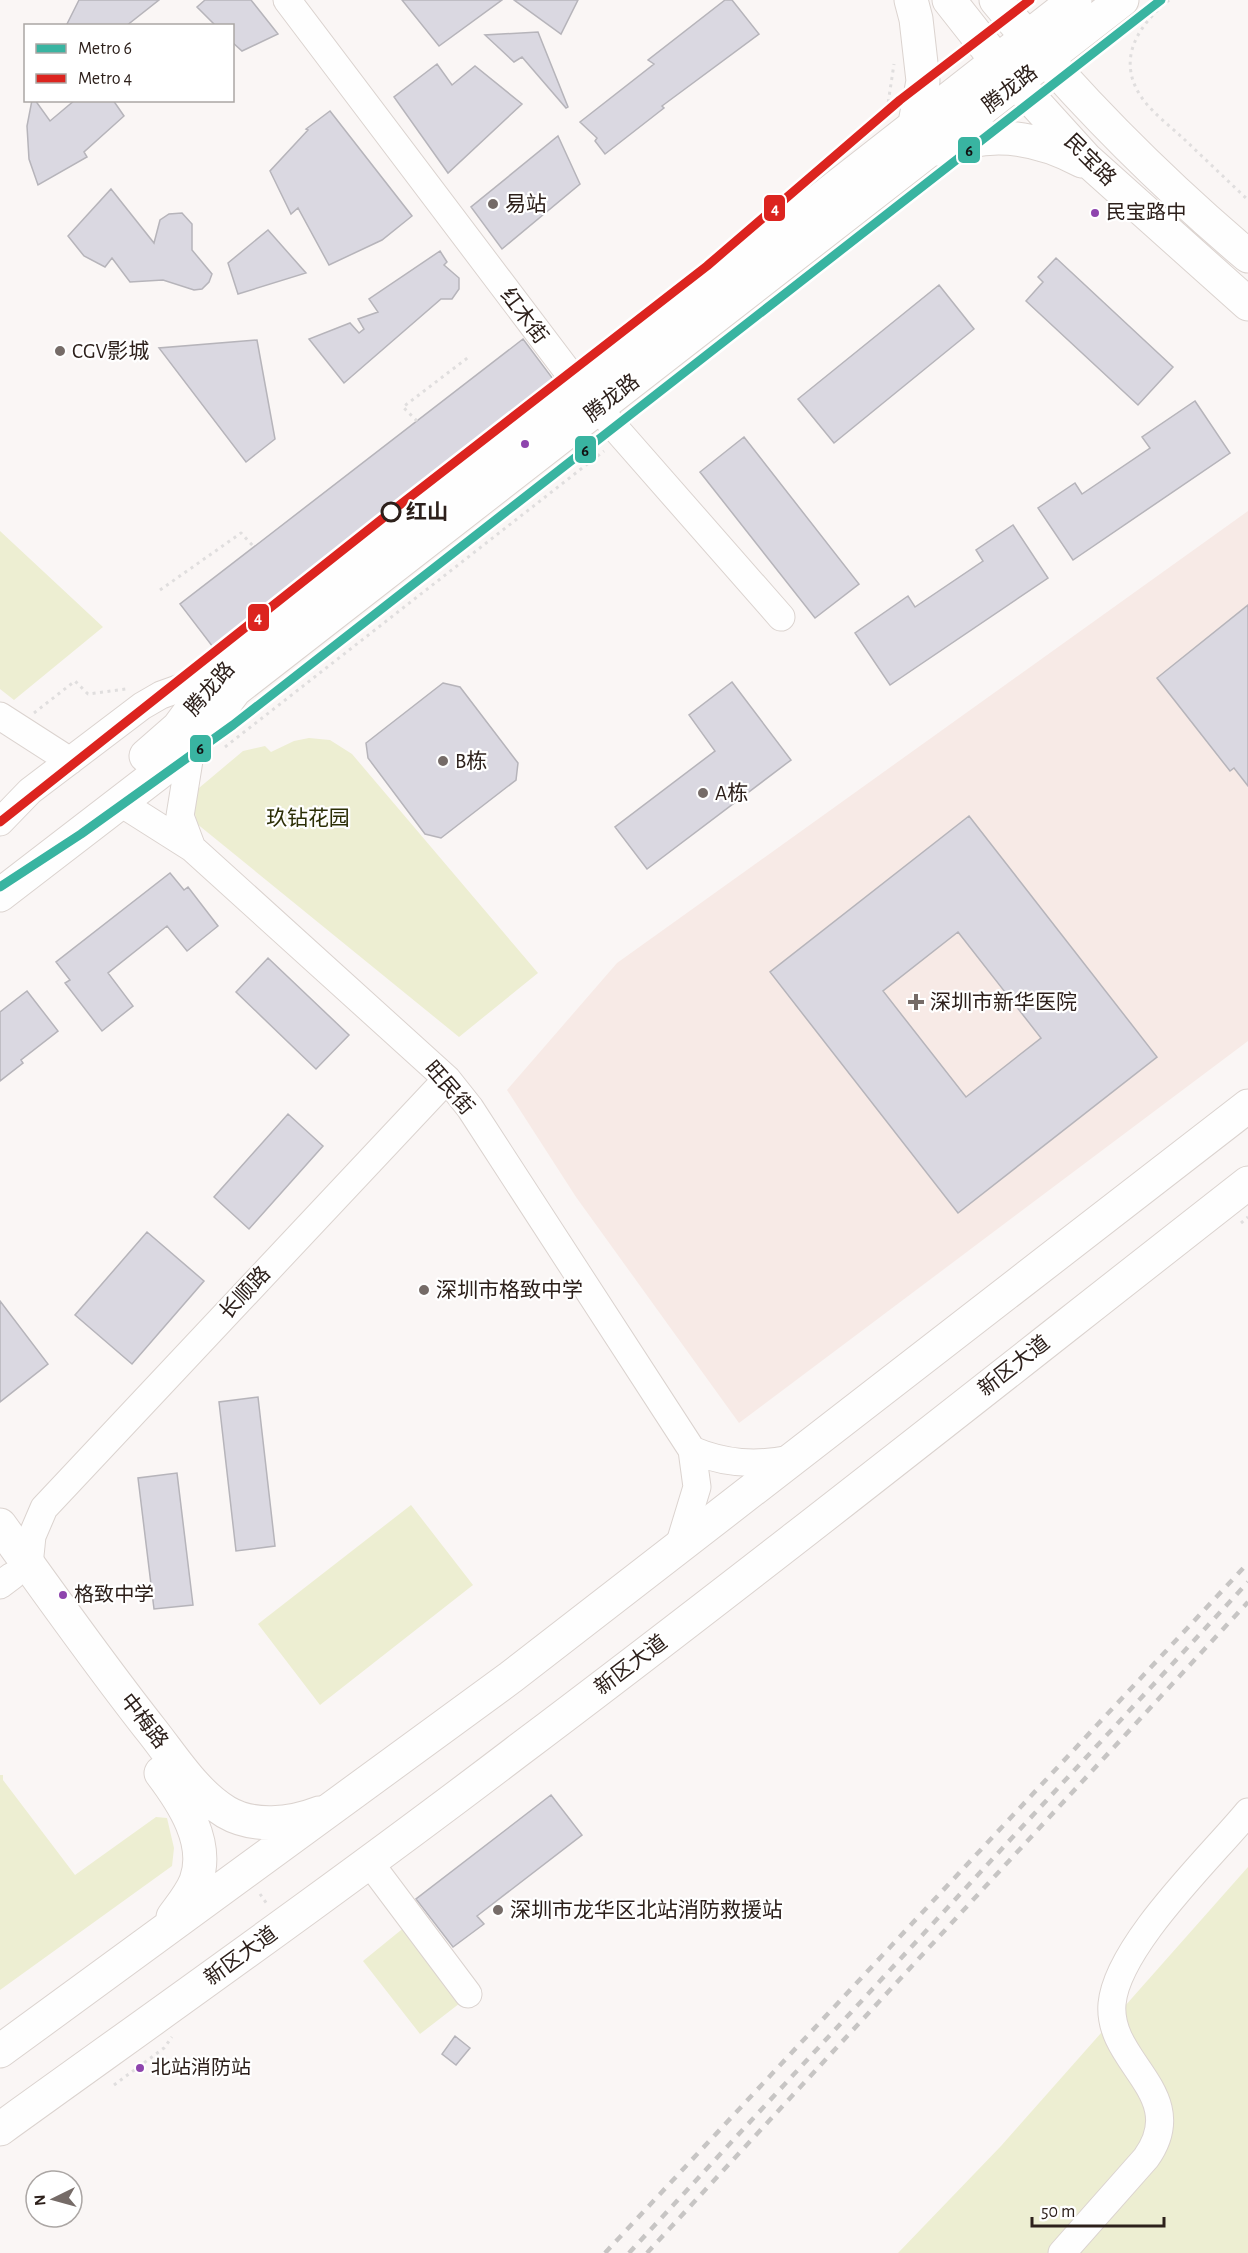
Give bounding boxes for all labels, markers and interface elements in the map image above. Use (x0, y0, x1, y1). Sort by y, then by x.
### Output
legend (24, 24, 234, 102)
text: Metro 6 (78, 40, 132, 58)
street label: 腾龙路 (978, 61, 1041, 117)
text: Metro 4 (78, 70, 132, 88)
street label: 民宝路 (1060, 130, 1120, 190)
line badge: 6 (957, 136, 981, 164)
text: 6 (965, 143, 973, 159)
place label: 易站 (505, 193, 547, 215)
line badge: 4 (763, 194, 786, 222)
marker: 易站 (486, 197, 500, 211)
text: 4 (771, 201, 779, 217)
place label: 民宝路中 (1106, 202, 1186, 223)
marker: 民宝路中 (1089, 207, 1101, 219)
street label: 红木街 (497, 284, 552, 347)
place label: CGV影城 (72, 340, 149, 362)
marker: CGV影城 (53, 344, 67, 358)
street label: 腾龙路 (580, 370, 643, 426)
line badge: 6 (574, 435, 597, 464)
unlabelled marker (519, 438, 531, 450)
text: 6 (581, 443, 589, 459)
place label: 红山 (406, 501, 448, 523)
marker: 红山 (381, 502, 401, 522)
line badge: 4 (247, 603, 270, 632)
text: 4 (254, 610, 262, 626)
street label: 腾龙路 (181, 658, 239, 720)
line badge: 6 (189, 734, 212, 763)
text: 6 (196, 741, 204, 757)
place label: B栋 (455, 750, 487, 772)
marker: B栋 (436, 754, 450, 768)
place label: A栋 (715, 782, 748, 804)
marker: A栋 (696, 786, 710, 800)
park label: 玖钻花园 (266, 807, 350, 829)
place label: 深圳市新华医院 (930, 991, 1077, 1013)
marker: 深圳市新华医院 (907, 993, 925, 1011)
street label: 旺民街 (420, 1057, 478, 1119)
street label: 长顺路 (215, 1262, 274, 1323)
place label: 深圳市格致中学 (436, 1279, 583, 1301)
marker: 深圳市格致中学 (417, 1283, 431, 1297)
street label: 新区大道 (974, 1331, 1054, 1400)
place label: 格致中学 (74, 1584, 154, 1605)
marker: 格致中学 (57, 1589, 69, 1601)
street label: 新区大道 (591, 1631, 671, 1699)
street label: 中梅路 (116, 1689, 172, 1752)
place label: 深圳市龙华区北站消防救援站 (510, 1899, 783, 1921)
marker: 深圳市龙华区北站消防救援站 (491, 1903, 505, 1917)
street label: 新区大道 (200, 1922, 281, 1989)
place label: 北站消防站 (151, 2057, 251, 2078)
marker: 北站消防站 (134, 2062, 146, 2074)
north arrow (24, 2169, 84, 2229)
scale bar (1032, 2190, 1164, 2228)
text: N (32, 2194, 49, 2206)
text: 50 m (1041, 2203, 1075, 2221)

